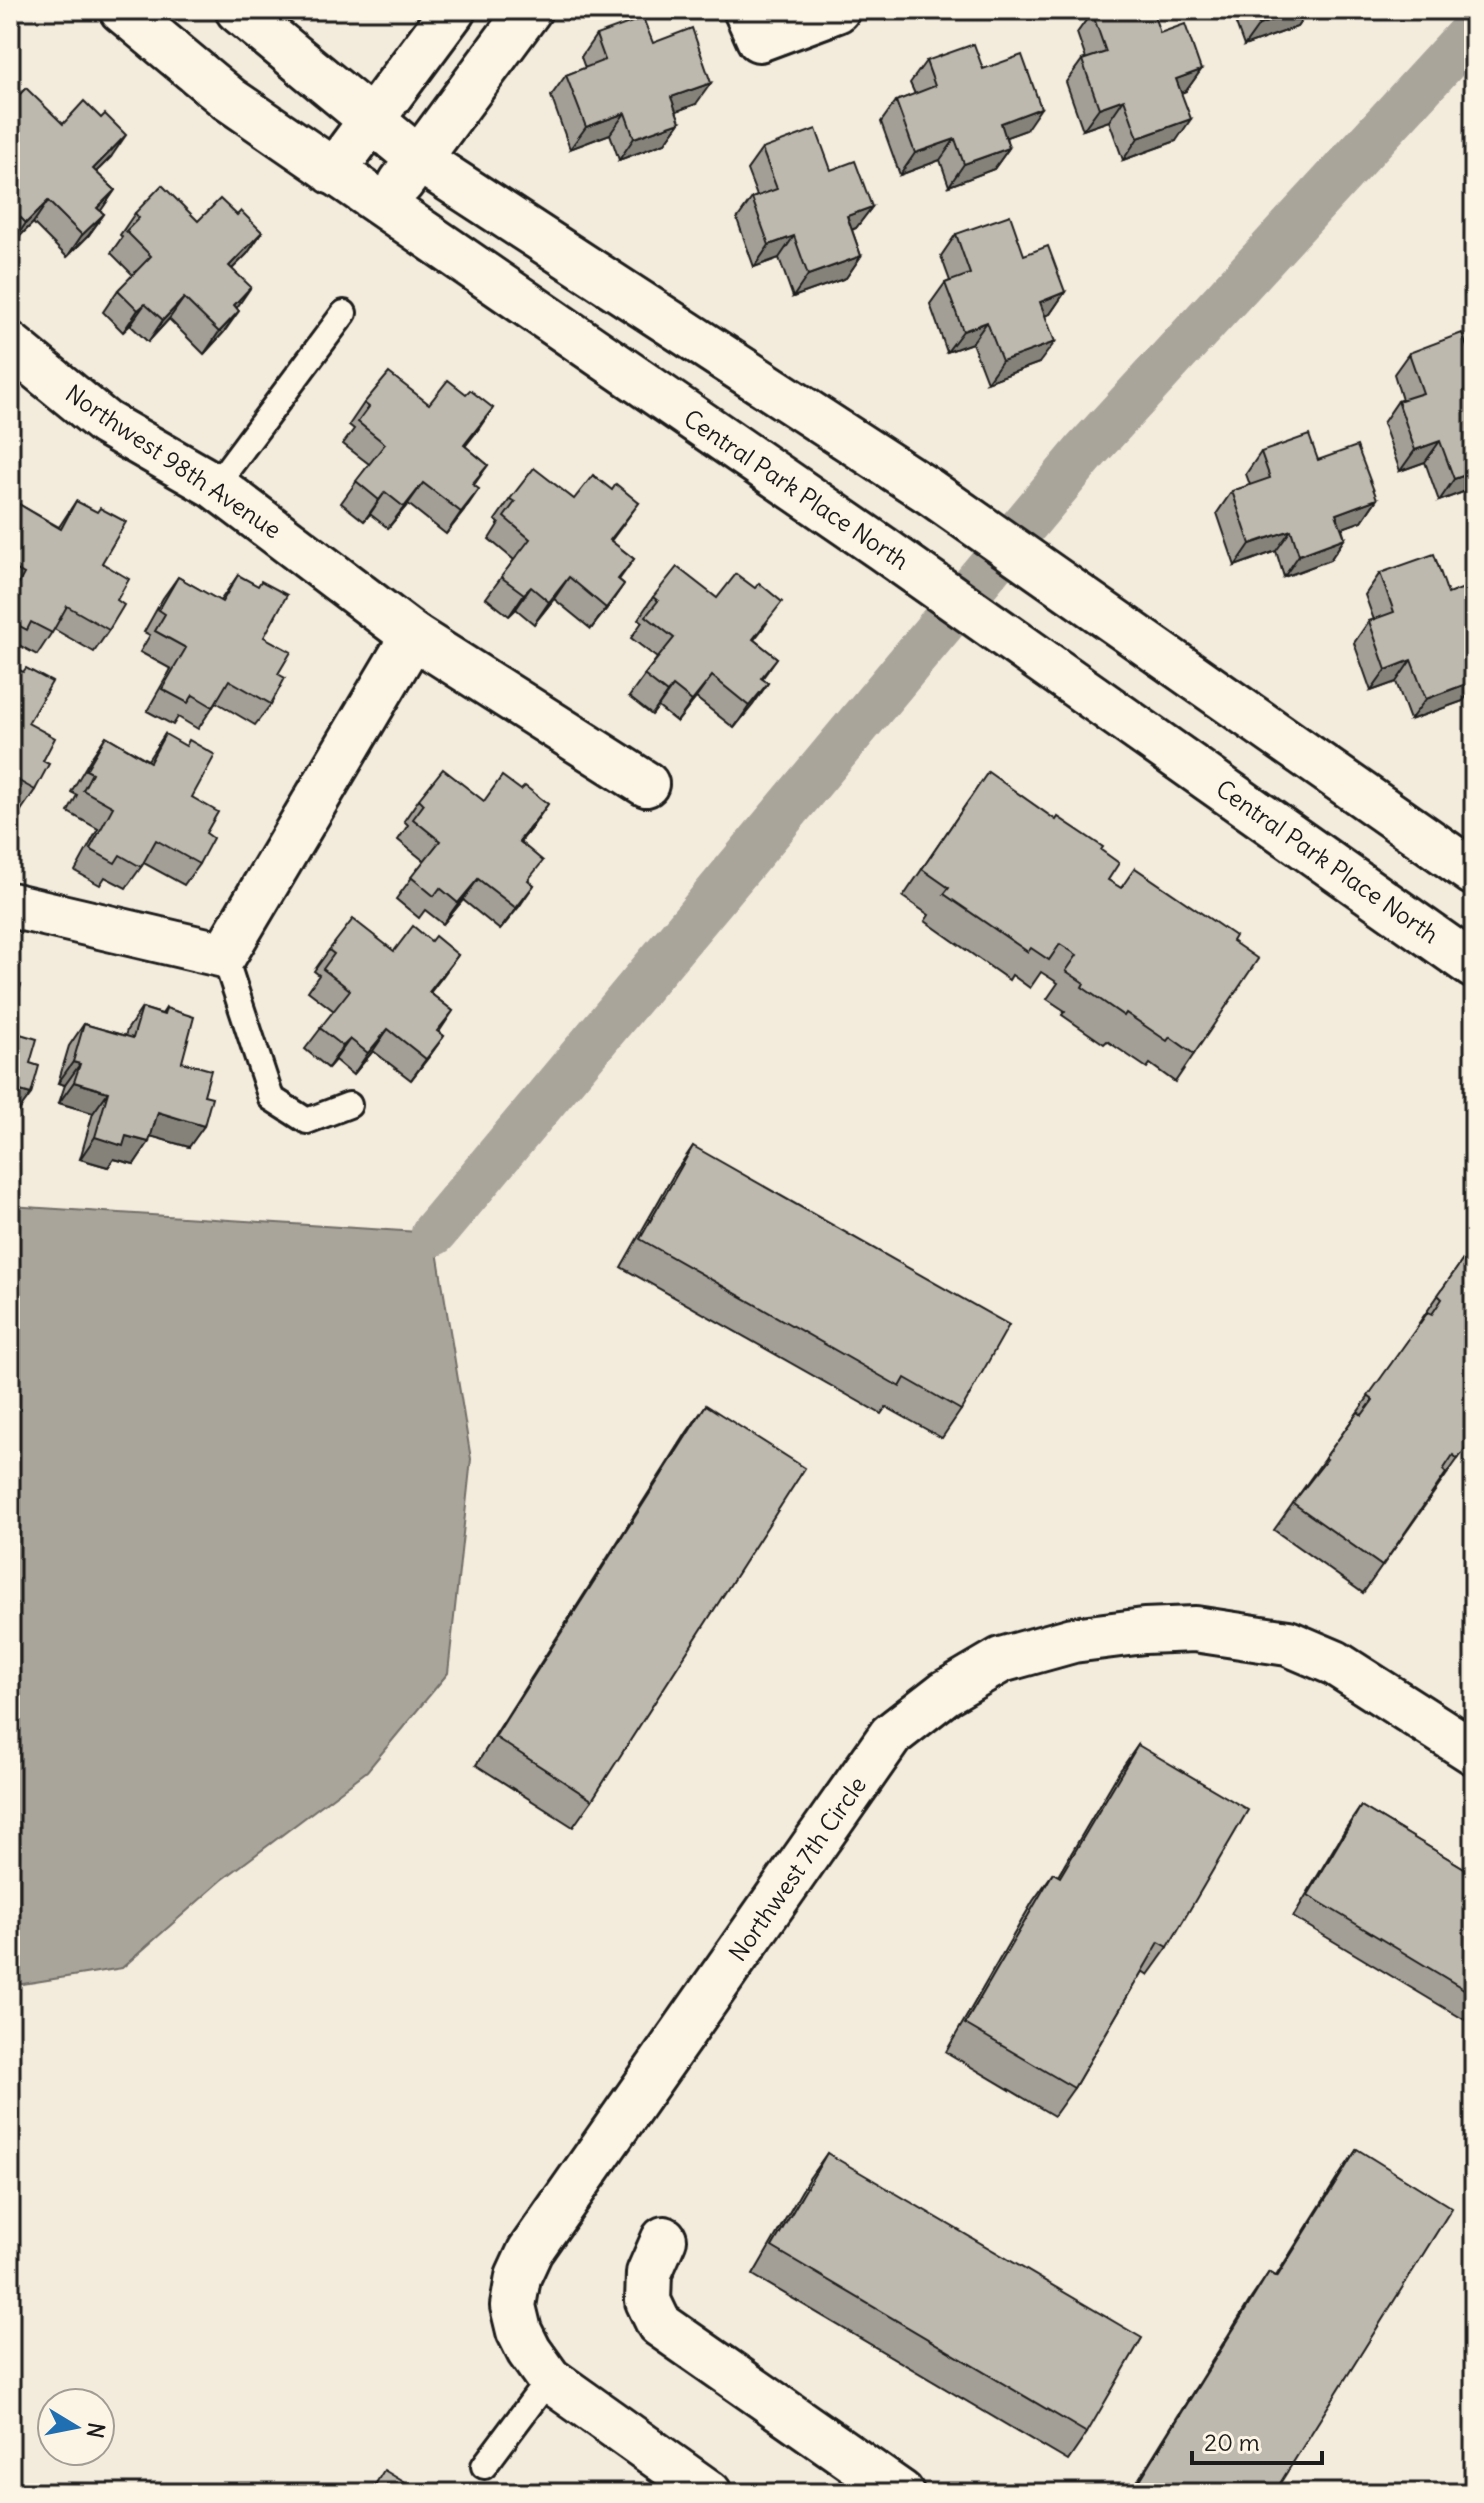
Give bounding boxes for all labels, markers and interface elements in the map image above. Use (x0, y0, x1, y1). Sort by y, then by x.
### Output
street label: Northwest 98th Avenue (60, 378, 287, 545)
street label: Central Park Place North (678, 403, 915, 576)
street label: Central Park Place North (1210, 773, 1445, 949)
street label: Northwest 7th Circle (722, 1770, 872, 1967)
north arrow (36, 2387, 116, 2467)
scale bar (1192, 2415, 1322, 2465)
text: N (81, 2421, 111, 2440)
text: 20 m (1204, 2427, 1260, 2457)

